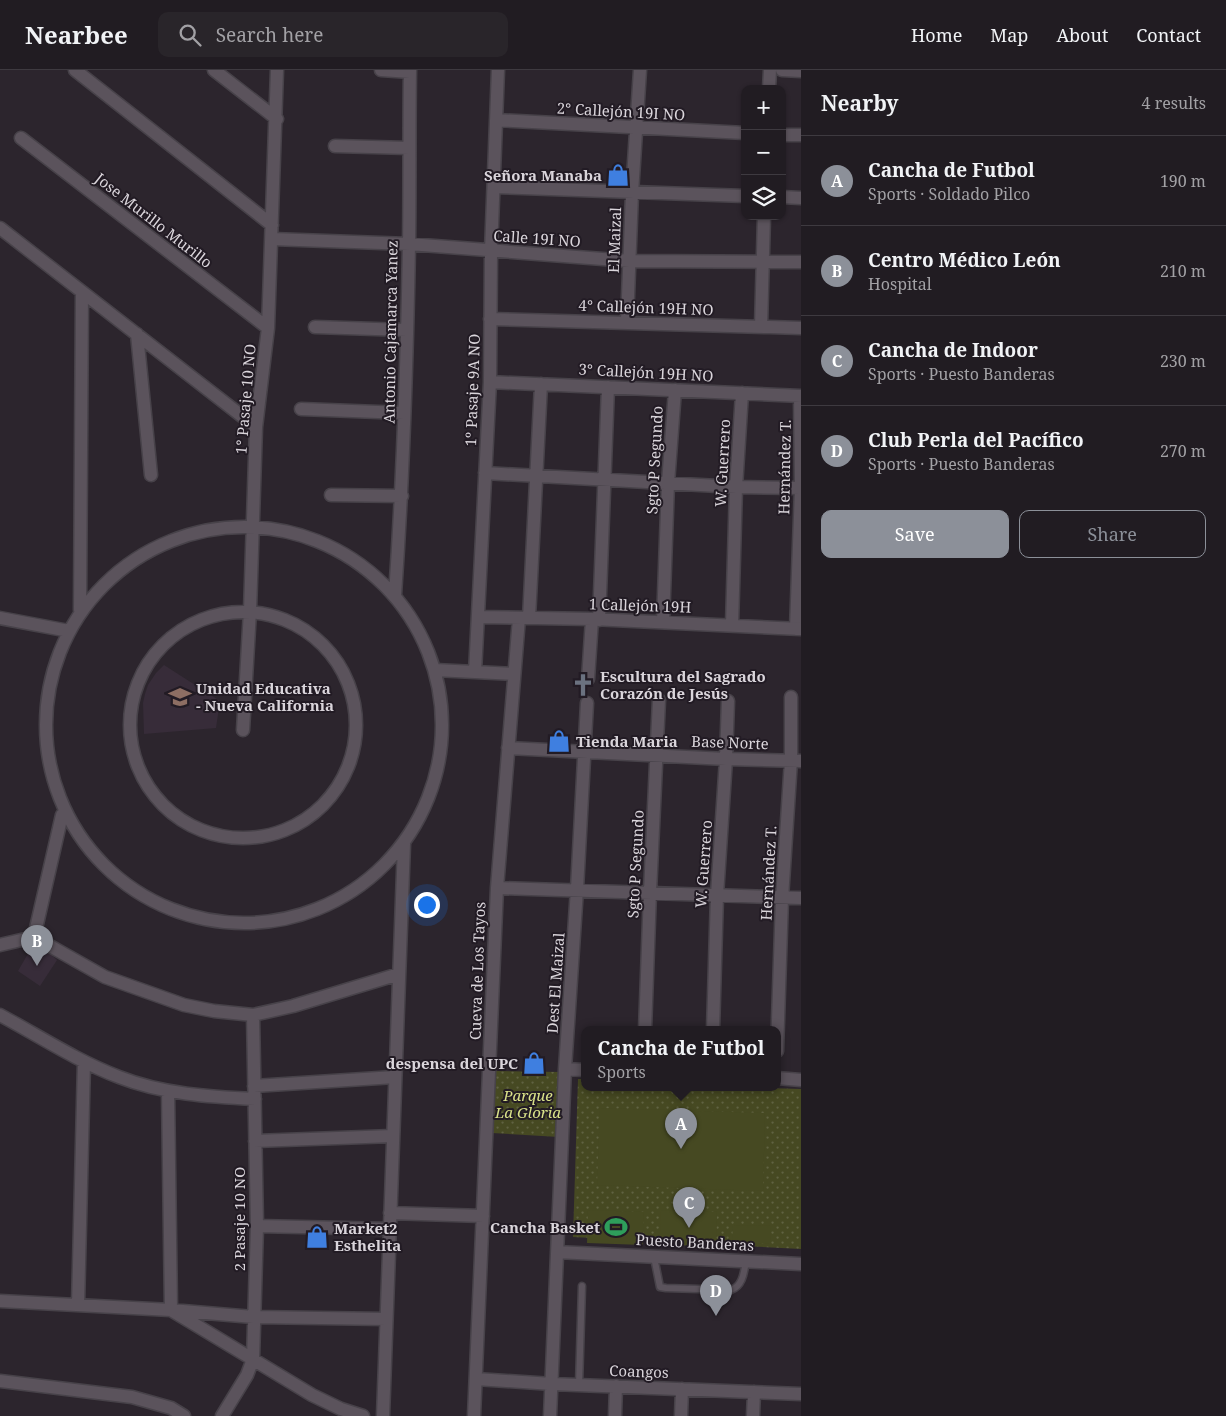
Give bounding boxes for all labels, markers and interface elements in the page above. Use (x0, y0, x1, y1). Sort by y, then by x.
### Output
search box (158, 12, 508, 57)
text: Nearbee (25, 18, 128, 51)
icon: search (176, 21, 204, 49)
text: Search here (216, 22, 323, 48)
text: Home (911, 23, 962, 47)
text: Map (990, 23, 1028, 47)
text: About (1056, 23, 1108, 47)
text: Contact (1136, 23, 1201, 47)
map controls (741, 85, 786, 220)
button: + (741, 85, 786, 130)
text: Nearby (821, 89, 899, 117)
text: 4 results (1142, 92, 1206, 114)
street label: 2° Callejón 19I NO (556, 98, 686, 124)
button: − (741, 130, 786, 175)
text: Cancha de Futbol (868, 157, 1035, 183)
shop icon: Señora Manaba (605, 162, 631, 188)
place label: Señora Manaba (484, 165, 602, 185)
street label: Jose Murillo Murillo (91, 167, 217, 272)
text: A (831, 170, 843, 192)
text: 190 m (1160, 170, 1206, 192)
button: layers (741, 175, 786, 220)
text: Sports · Soldado Pilco (868, 183, 1030, 205)
street label: El Maizal (603, 206, 625, 273)
street label: Calle 19I NO (493, 225, 581, 251)
street label: Antonio Cajamarca Yanez (378, 240, 402, 424)
text: Centro Médico León (868, 247, 1061, 273)
text: B (832, 260, 842, 282)
text: 210 m (1160, 260, 1206, 282)
text: Hospital (868, 273, 932, 295)
street label: 4° Callejón 19H NO (578, 295, 714, 319)
street label: 1º Pasaje 9A NO (460, 333, 484, 447)
text: Cancha de Indoor (868, 337, 1038, 363)
street label: 1° Pasaje 10 NO (230, 343, 260, 455)
text: C (832, 350, 842, 372)
text: 230 m (1160, 350, 1206, 372)
street label: 3° Callejón 19H NO (578, 358, 714, 386)
text: Sports · Puesto Banderas (868, 363, 1055, 385)
street label: Sgto P Segundo (641, 405, 667, 515)
street label: W. Guerrero (710, 418, 734, 508)
street label: Hernández T. (773, 419, 795, 515)
text: Club Perla del Pacífico (868, 427, 1084, 453)
text: D (831, 440, 843, 462)
text: 270 m (1160, 440, 1206, 462)
text: Sports · Puesto Banderas (868, 453, 1055, 475)
button: Save (821, 510, 1009, 558)
button: Share (1019, 510, 1206, 558)
street label: 1 Callejón 19H (588, 593, 692, 617)
place label: Escultura del Sagrado Corazón de Jesús (600, 666, 766, 703)
church icon: Escultura del Sagrado Corazón de Jesús (570, 672, 596, 698)
place label: Unidad Educativa - Nueva California (196, 678, 334, 715)
school or university icon: Unidad Educativa - Nueva California (167, 684, 193, 710)
shop icon: Tienda Maria (546, 728, 572, 754)
place label: Tienda Maria (576, 731, 678, 751)
street label: Base Norte (691, 731, 769, 753)
street label: Sgto P Segundo (622, 809, 648, 919)
street label: W. Guerrero (690, 819, 716, 909)
street label: Hernández T. (756, 825, 780, 921)
your location (414, 892, 440, 918)
street label: Cueva de Los Tayos (465, 901, 489, 1041)
pin: B (21, 925, 53, 966)
street label: Dest El Maizal (542, 932, 569, 1034)
popup (581, 1026, 781, 1091)
text: Cancha de Futbol (598, 1035, 764, 1061)
shop icon: despensa del UPC (521, 1050, 547, 1076)
place label: despensa del UPC (386, 1053, 518, 1073)
text: Sports (598, 1061, 646, 1083)
park label: Parque La Gloria (494, 1085, 561, 1122)
pin: A (665, 1108, 697, 1149)
street label: 2 Pasaje 10 NO (229, 1167, 249, 1271)
pin: C (673, 1187, 705, 1228)
sports icon: Cancha Basket (603, 1214, 629, 1240)
place label: Cancha Basket (490, 1217, 600, 1237)
place label: Market2 Esthelita (334, 1218, 401, 1255)
shop icon: Market2 Esthelita (304, 1224, 330, 1250)
street label: Puesto Banderas (635, 1229, 755, 1255)
pin: D (700, 1275, 732, 1316)
street label: Coangos (609, 1360, 669, 1382)

